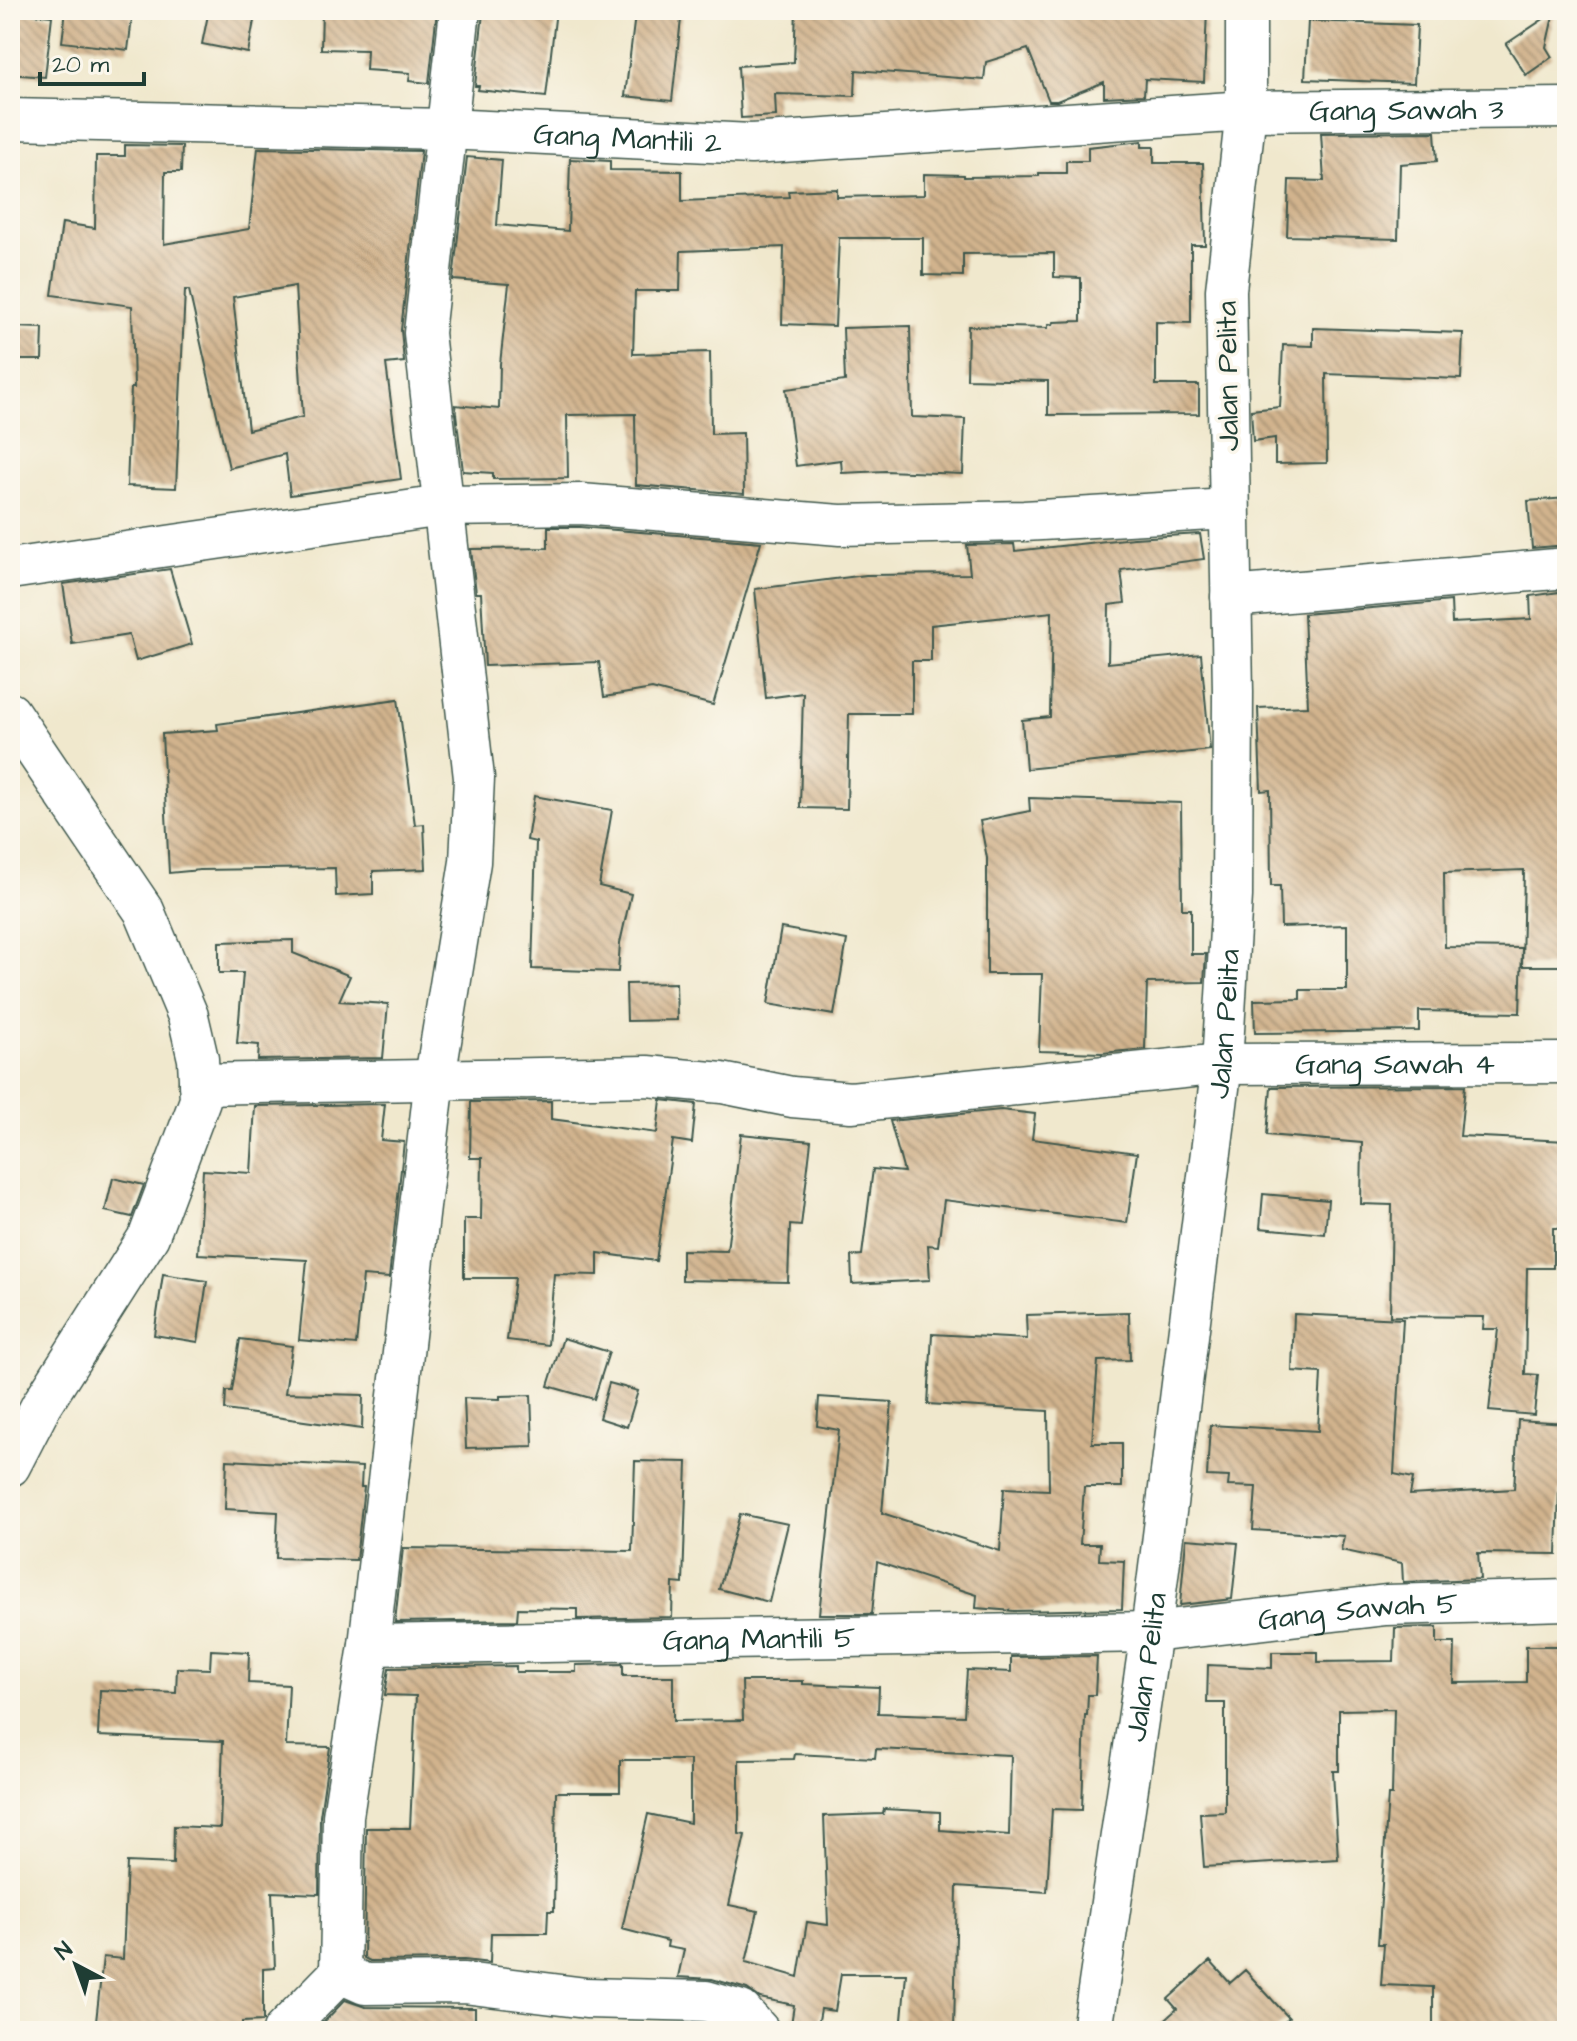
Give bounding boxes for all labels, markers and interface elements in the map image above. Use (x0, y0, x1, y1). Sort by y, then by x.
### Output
scale bar (40, 36, 144, 86)
text: 20 m (52, 48, 109, 82)
street label: Gang Sawah 3 (1309, 89, 1504, 133)
street label: Gang Mantili 2 (532, 113, 723, 165)
street label: Jalan Pelita (1206, 301, 1250, 451)
street label: Jalan Pelita (1198, 948, 1251, 1101)
street label: Gang Sawah 4 (1295, 1043, 1495, 1087)
street label: Gang Sawah 5 (1256, 1583, 1458, 1642)
street label: Jalan Pelita (1115, 1590, 1178, 1744)
street label: Gang Mantili 5 (662, 1617, 856, 1662)
north arrow (36, 1925, 116, 2005)
text: N (48, 1935, 79, 1967)

